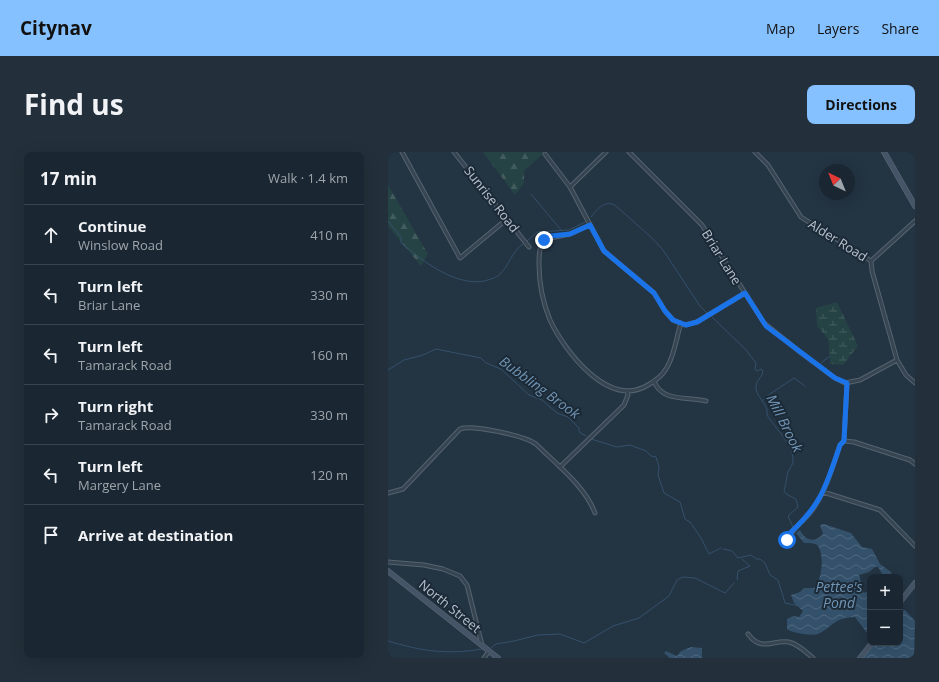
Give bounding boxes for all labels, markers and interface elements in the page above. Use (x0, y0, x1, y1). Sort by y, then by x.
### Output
text: Citynav (20, 15, 92, 41)
text: Map (766, 19, 795, 38)
text: Layers (817, 19, 859, 38)
text: Share (881, 19, 919, 38)
text: Find us (24, 85, 124, 123)
button: Directions (807, 85, 915, 124)
street label: Sunrise Road (460, 162, 524, 236)
north arrow (819, 164, 855, 200)
text: 17 min (40, 167, 97, 190)
text: Walk · 1.4 km (268, 169, 348, 187)
street label: Alder Road (805, 215, 871, 265)
text: Continue (78, 216, 146, 236)
icon: ahead (40, 224, 62, 246)
text: 410 m (310, 226, 348, 244)
street label: Briar Lane (698, 226, 746, 288)
route end (535, 231, 553, 249)
text: Winslow Road (78, 236, 163, 254)
text: Turn left (78, 276, 143, 296)
icon: left (40, 284, 62, 306)
text: 330 m (310, 286, 348, 304)
text: Briar Lane (78, 296, 140, 314)
text: Turn left (78, 336, 143, 356)
icon: left (40, 344, 62, 366)
text: 160 m (310, 346, 348, 364)
water label: Bubbling Brook (496, 351, 585, 423)
text: Tamarack Road (78, 356, 172, 374)
water label: Mill Brook (762, 391, 808, 456)
text: Turn right (78, 396, 153, 416)
icon: right (40, 404, 62, 426)
text: 330 m (310, 406, 348, 424)
text: Tamarack Road (78, 416, 172, 434)
text: Turn left (78, 456, 143, 476)
icon: left (40, 464, 62, 486)
text: 120 m (310, 466, 348, 484)
text: Margery Lane (78, 476, 161, 494)
icon: arrive (40, 524, 62, 546)
text: Arrive at destination (78, 525, 233, 545)
route start (778, 531, 796, 549)
map controls (867, 574, 903, 646)
button: + (867, 574, 903, 610)
street label: North Street (415, 575, 485, 637)
water label: Pettee's Pond (815, 577, 863, 612)
button: − (867, 610, 903, 646)

